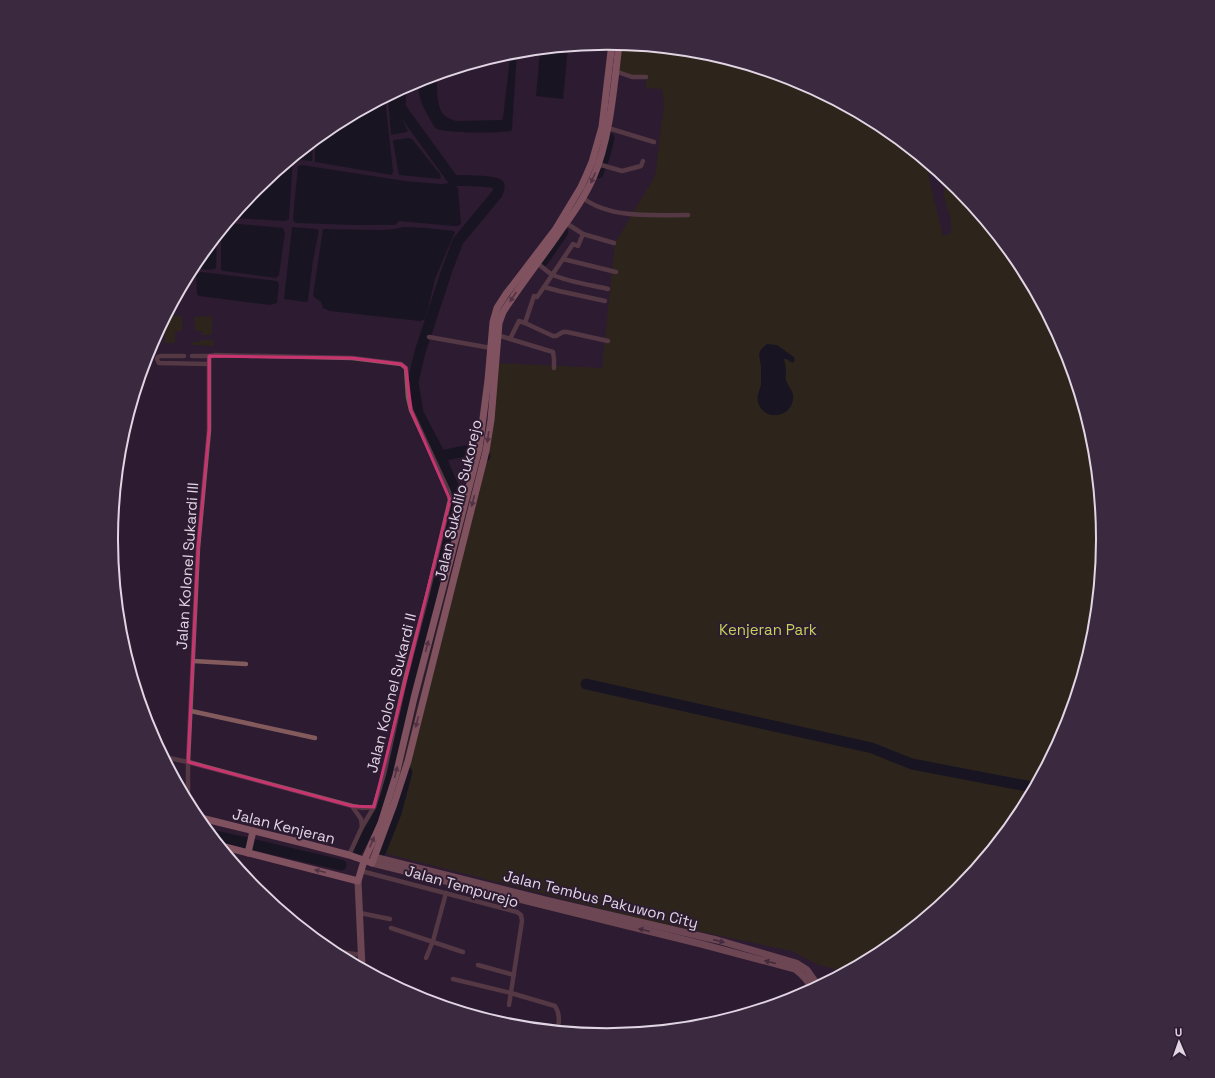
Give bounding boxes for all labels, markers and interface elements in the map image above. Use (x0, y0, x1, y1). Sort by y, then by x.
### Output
one-way arrow (590, 172, 596, 184)
one-way arrow (509, 292, 517, 303)
street label: Jalan Sukolilo Sukorejo (430, 418, 486, 582)
one-way arrow (485, 431, 491, 443)
street label: Jalan Kolonel Sukardi III (172, 482, 202, 650)
one-way arrow (470, 495, 476, 507)
street label: Jalan Kolonel Sukardi II (362, 611, 420, 775)
park label: Kenjeran Park (719, 620, 817, 639)
one-way arrow (424, 640, 430, 652)
one-way arrow (414, 716, 420, 728)
one-way arrow (394, 766, 400, 778)
street label: Jalan Kenjeran (231, 804, 337, 848)
one-way arrow (370, 835, 376, 847)
street label: Jalan Tempurejo (403, 861, 521, 911)
street label: Jalan Tembus Pakuwon City (502, 866, 700, 932)
one-way arrow (314, 868, 326, 874)
one-way arrow (638, 927, 650, 933)
one-way arrow (713, 938, 725, 944)
one-way arrow (764, 959, 776, 965)
north arrow (1159, 1022, 1199, 1062)
text: U (1175, 1025, 1183, 1039)

